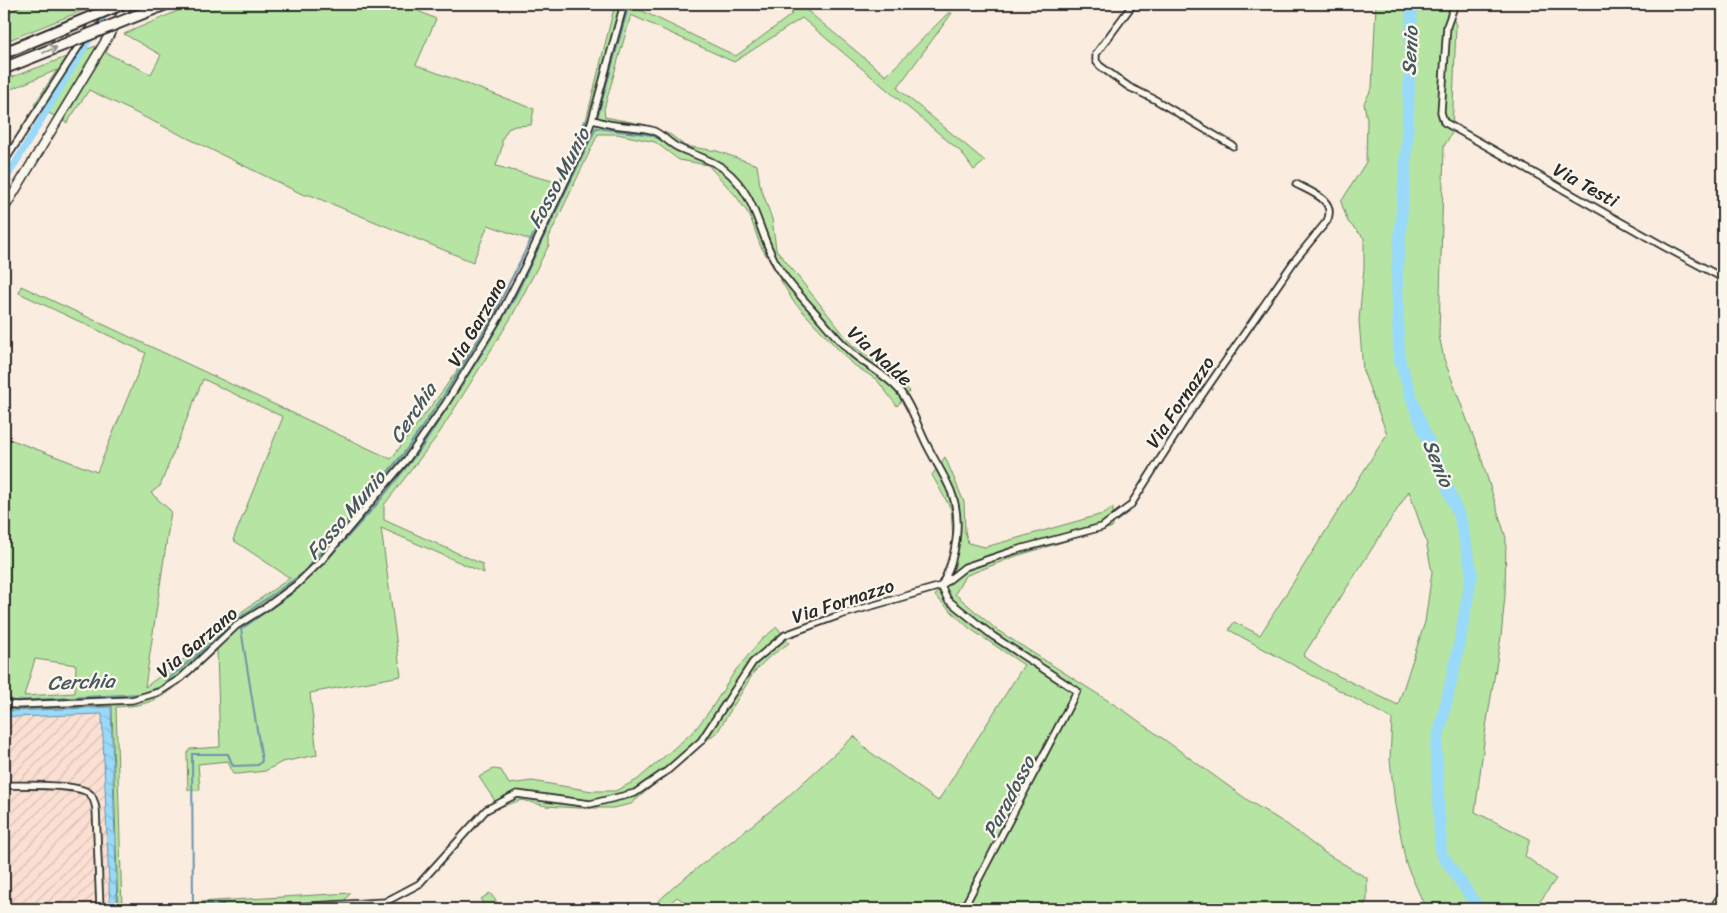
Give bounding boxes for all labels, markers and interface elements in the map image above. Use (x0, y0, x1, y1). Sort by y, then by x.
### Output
water label: Senio (1391, 25, 1429, 76)
one-way arrow (42, 45, 57, 54)
water label: Fosso Munio (518, 120, 601, 234)
street label: Via Testi (1547, 153, 1626, 217)
street label: Via Garzano (438, 271, 516, 373)
street label: Via Nalde (840, 317, 921, 395)
street label: Via Fornazzo (1137, 349, 1224, 455)
water label: Cerchia (380, 374, 447, 451)
water label: Senio (1413, 434, 1464, 493)
water label: Fosso Munio (297, 461, 396, 568)
street label: Via Fornazzo (787, 569, 899, 633)
street label: Via Garzano (149, 597, 246, 686)
water label: Cerchia (47, 663, 117, 701)
water label: Paradosso (973, 748, 1046, 844)

